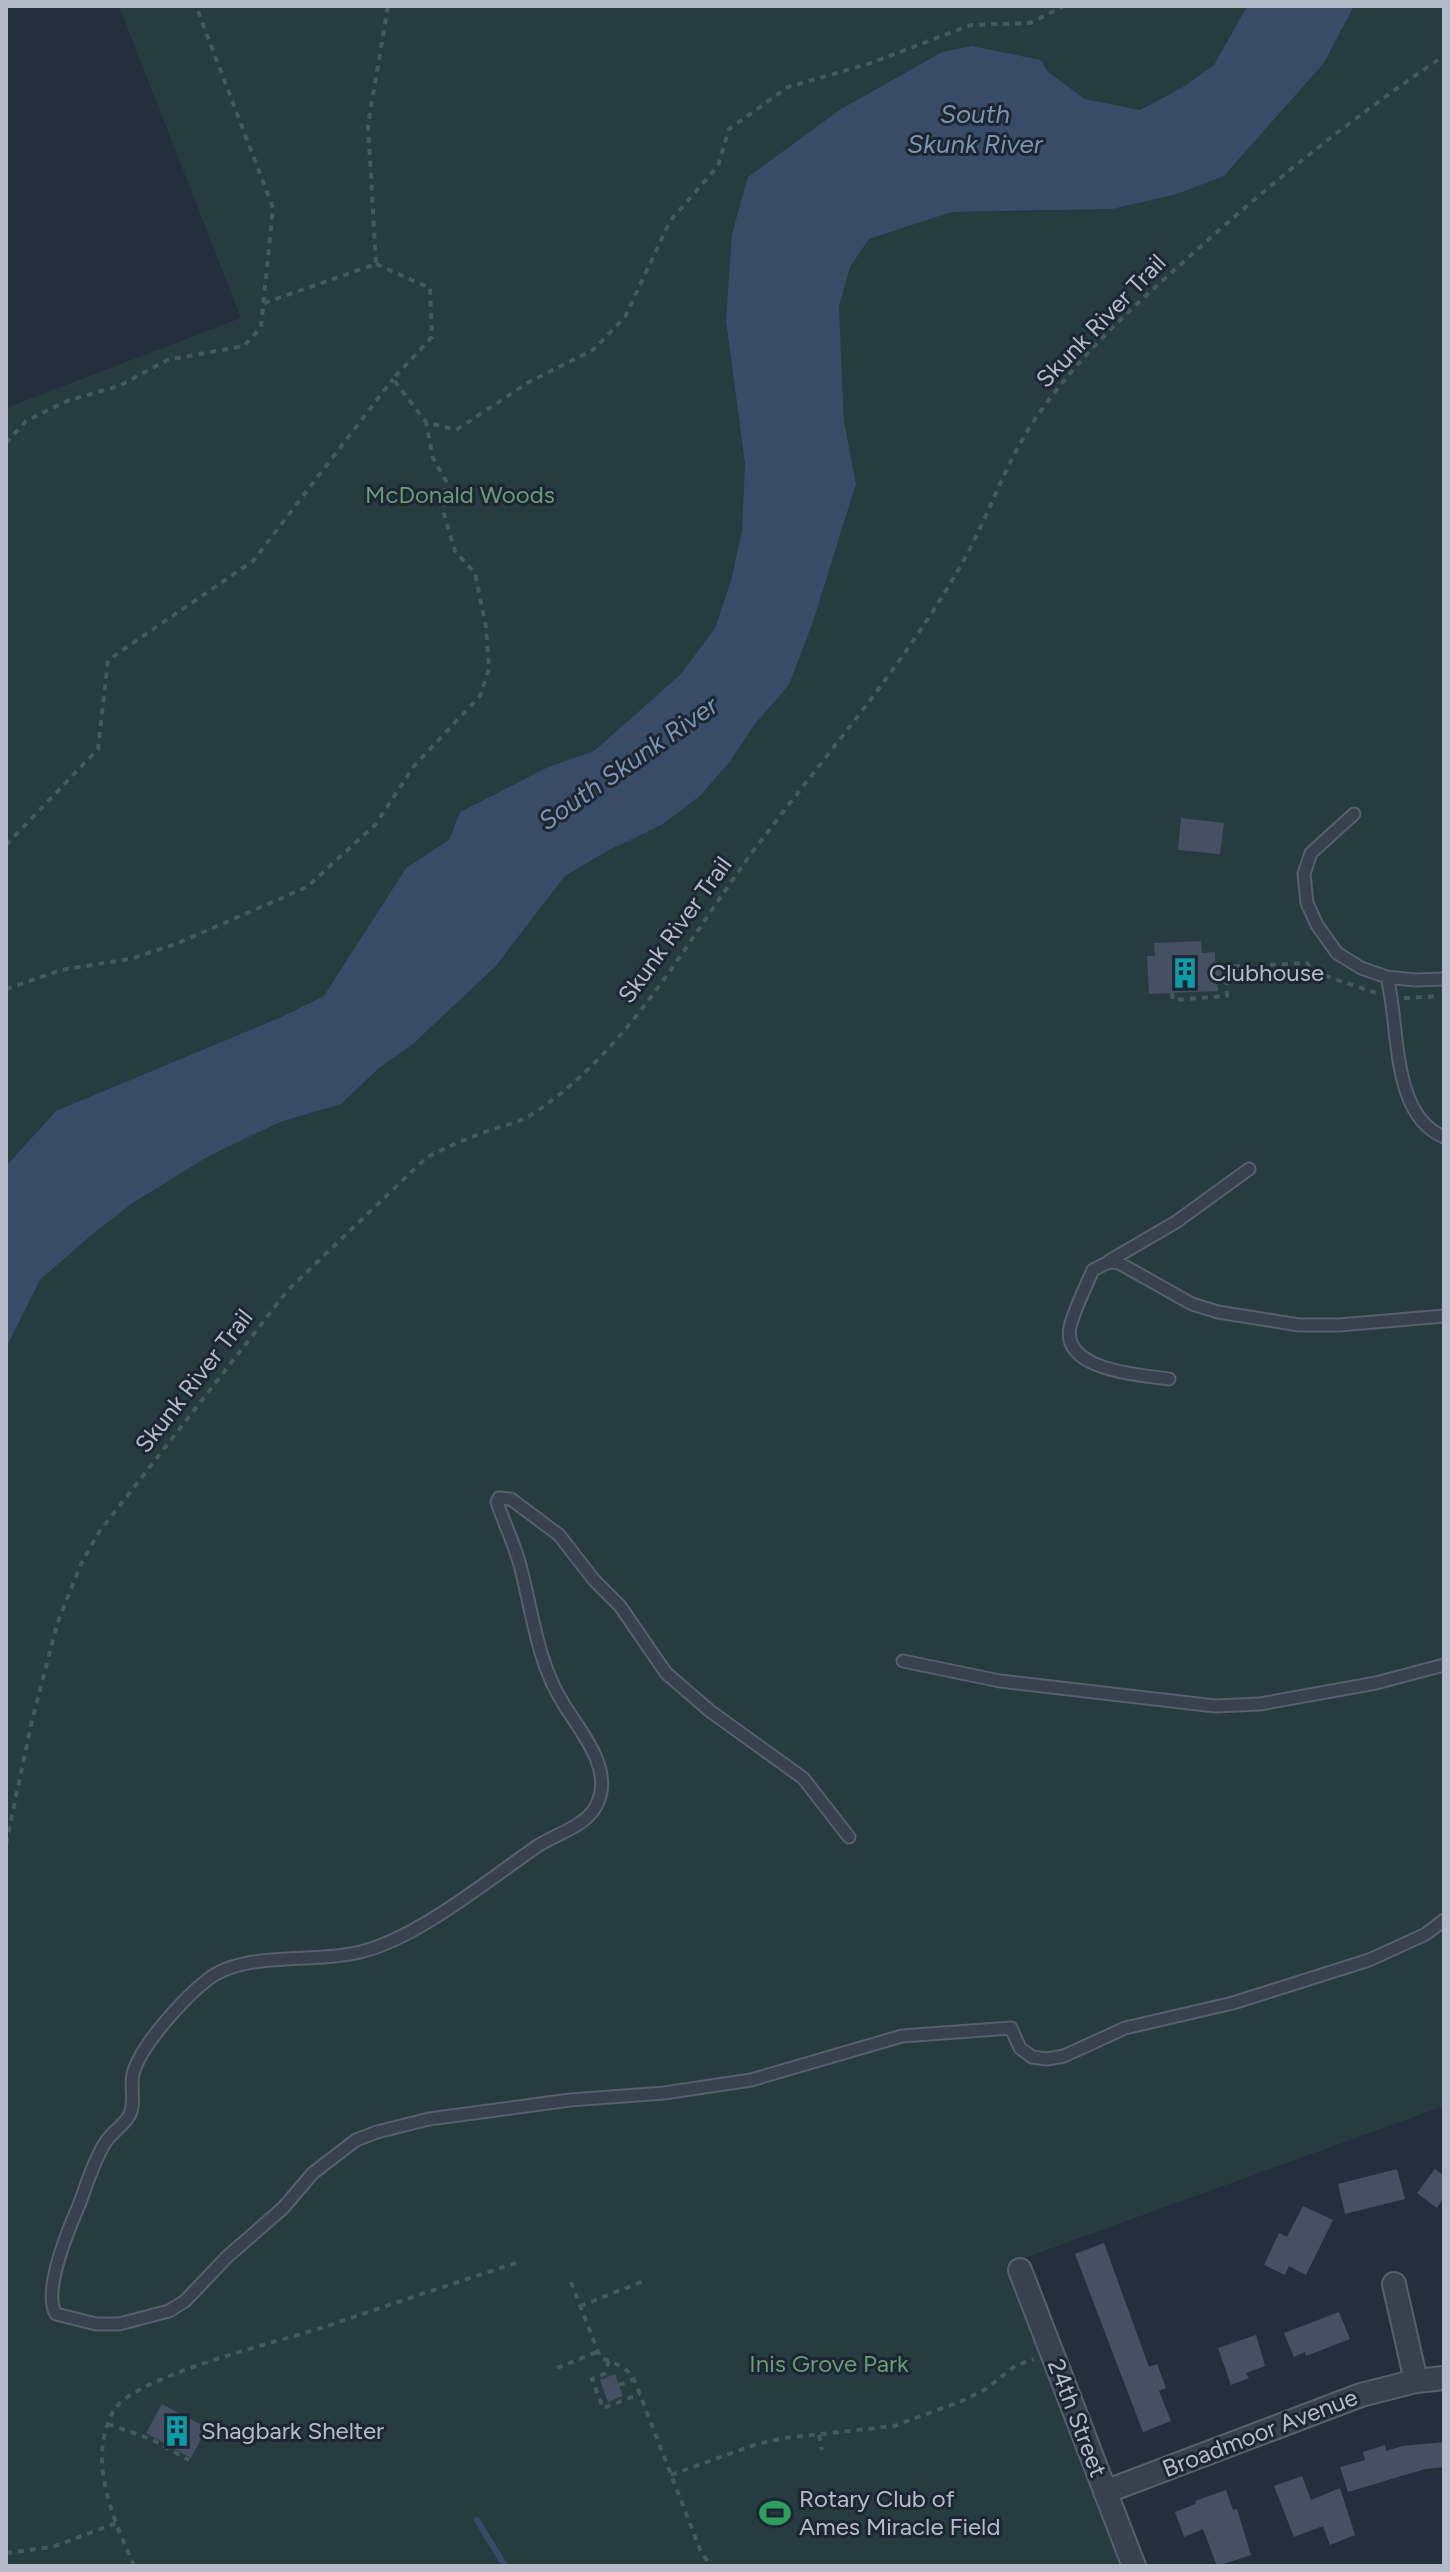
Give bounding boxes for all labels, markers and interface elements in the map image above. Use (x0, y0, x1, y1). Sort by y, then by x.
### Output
water label: South Skunk River (907, 98, 1044, 160)
street label: Skunk River Trail (1030, 248, 1172, 393)
park label: McDonald Woods (365, 480, 555, 509)
water label: South Skunk River (532, 688, 725, 837)
street label: Skunk River Trail (612, 851, 737, 1009)
building icon: Clubhouse (1168, 956, 1202, 990)
place label: Clubhouse (1209, 958, 1324, 987)
street label: Skunk River Trail (129, 1303, 259, 1458)
park label: Inis Grove Park (749, 2349, 909, 2378)
street label: 24th Street (1042, 2355, 1113, 2481)
street label: Broadmoor Avenue (1158, 2382, 1361, 2483)
building icon: Shagbark Shelter (160, 2414, 194, 2448)
place label: Shagbark Shelter (201, 2416, 384, 2445)
place label: Rotary Club of Ames Miracle Field (799, 2484, 1000, 2541)
sports icon: Rotary Club of Ames Miracle Field (758, 2496, 792, 2530)

